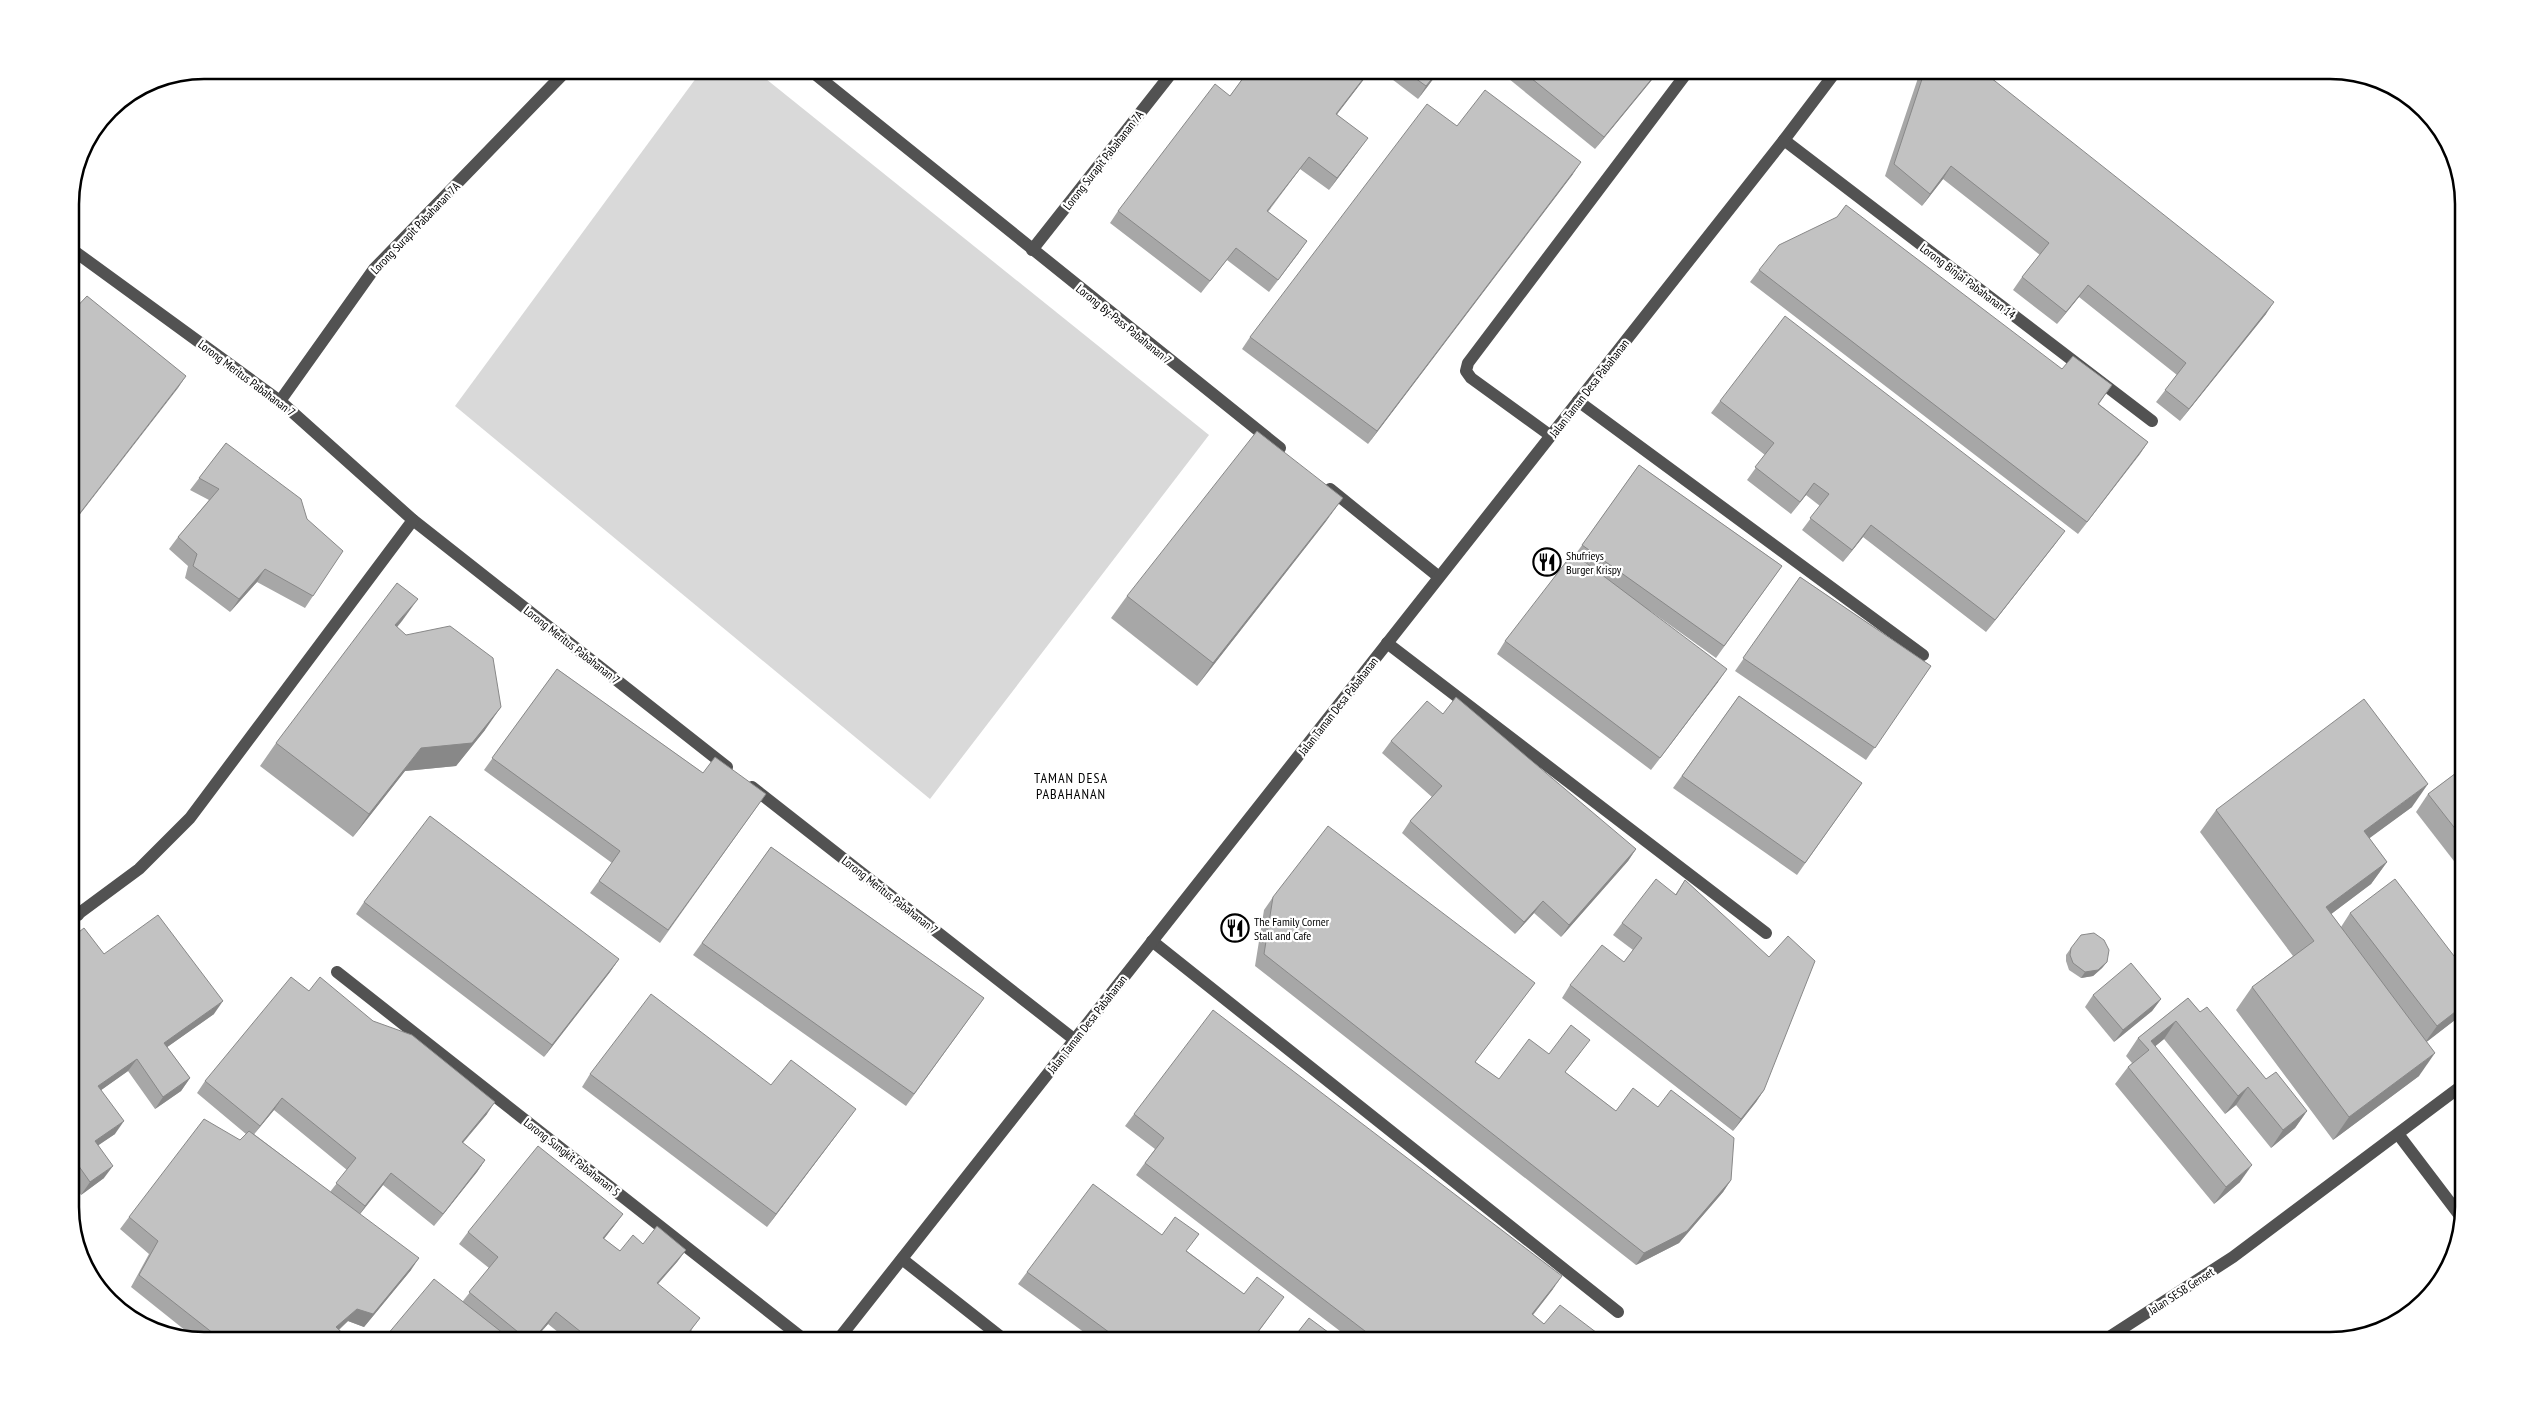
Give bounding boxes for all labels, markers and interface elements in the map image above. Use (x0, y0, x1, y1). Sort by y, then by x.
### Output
street label: Lorong Surapit Pabahanan 7A (1060, 107, 1147, 213)
street label: Lorong Surapit Pabahanan 7A (367, 179, 463, 277)
street label: Lorong Binjai Pabahanan 14 (1917, 240, 2019, 322)
street label: Lorong By-Pass Pabahanan 7 (1073, 281, 1175, 367)
street label: Jalan Taman Desa Pabahanan (1545, 336, 1632, 441)
street label: Lorong Meritus Pabahanan 7 (195, 337, 299, 419)
restaurant icon: Shufrieys Burger Krispy (1532, 547, 1562, 577)
place label: Shufrieys Burger Krispy (1566, 548, 1622, 577)
street label: Lorong Meritus Pabahanan 7 (521, 603, 623, 687)
street label: Jalan Taman Desa Pabahanan (1294, 654, 1381, 759)
district label: TAMAN DESA PABAHANAN (1034, 769, 1108, 803)
street label: Lorong Meritus Pabahanan 7 (839, 853, 941, 937)
restaurant icon: The Family Corner Stall and Cafe (1220, 913, 1250, 943)
place label: The Family Corner Stall and Cafe (1254, 914, 1330, 943)
street label: Jalan Taman Desa Pabahanan (1043, 972, 1130, 1077)
street label: Lorong Sungkit Pabahanan 5 (521, 1115, 623, 1199)
street label: Jalan SESB Genset (2145, 1264, 2217, 1318)

